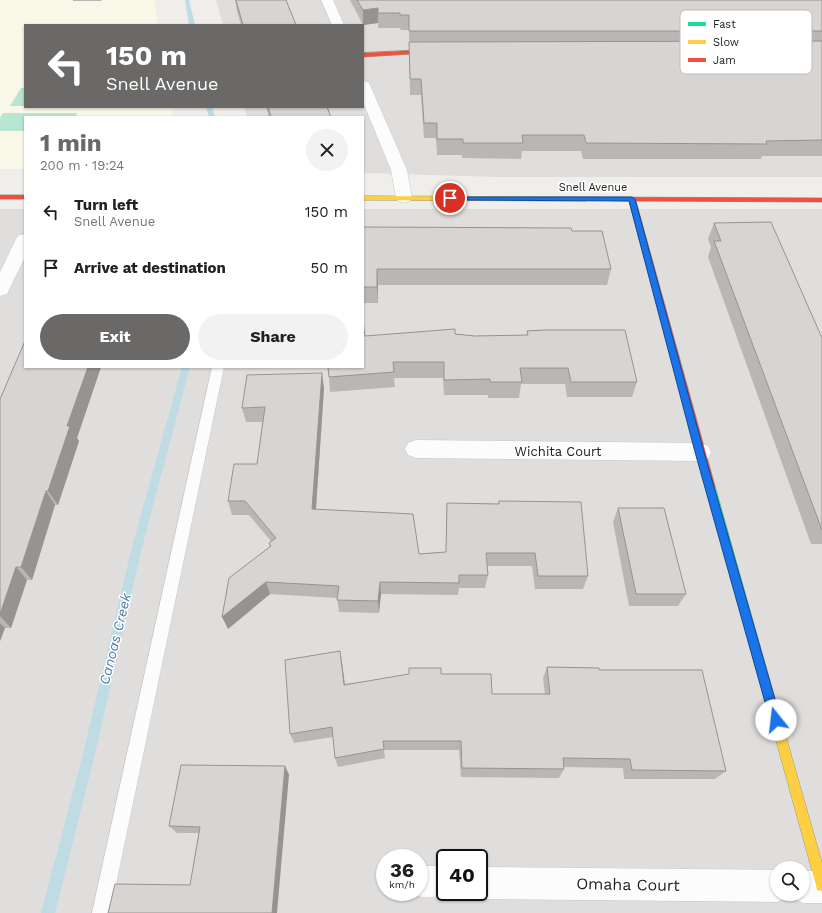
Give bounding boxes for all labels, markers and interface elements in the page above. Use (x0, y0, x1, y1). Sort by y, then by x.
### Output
legend (680, 10, 812, 74)
text: Fast (713, 18, 736, 31)
text: Slow (713, 36, 739, 49)
text: 150 m (106, 39, 187, 72)
icon: left (40, 40, 92, 92)
text: Jam (713, 54, 736, 67)
text: Snell Avenue (106, 73, 218, 94)
text: 1 min (40, 129, 102, 157)
button: close (306, 129, 348, 171)
text: 200 m · 19:24 (40, 158, 124, 173)
pin (433, 181, 467, 215)
street label: Snell Avenue (559, 181, 627, 194)
icon: arrive (439, 187, 461, 209)
text: Turn left (74, 196, 138, 214)
icon: left (40, 201, 62, 223)
text: 150 m (305, 203, 348, 221)
text: Snell Avenue (74, 214, 155, 229)
icon: arrive (40, 257, 62, 279)
text: Arrive at destination (74, 259, 226, 277)
text: 50 m (311, 259, 348, 277)
button: Exit (40, 314, 190, 360)
button: Share (198, 314, 348, 360)
street label: Wichita Court (515, 444, 602, 459)
water label: Canoas Creek (96, 591, 134, 686)
position arrow (755, 699, 797, 741)
speed limit sign: 40 (436, 849, 488, 901)
text: 36 (390, 858, 414, 882)
map controls (770, 861, 810, 901)
button: search (770, 861, 810, 901)
street label: Omaha Court (576, 874, 680, 895)
text: km/h (389, 879, 415, 890)

